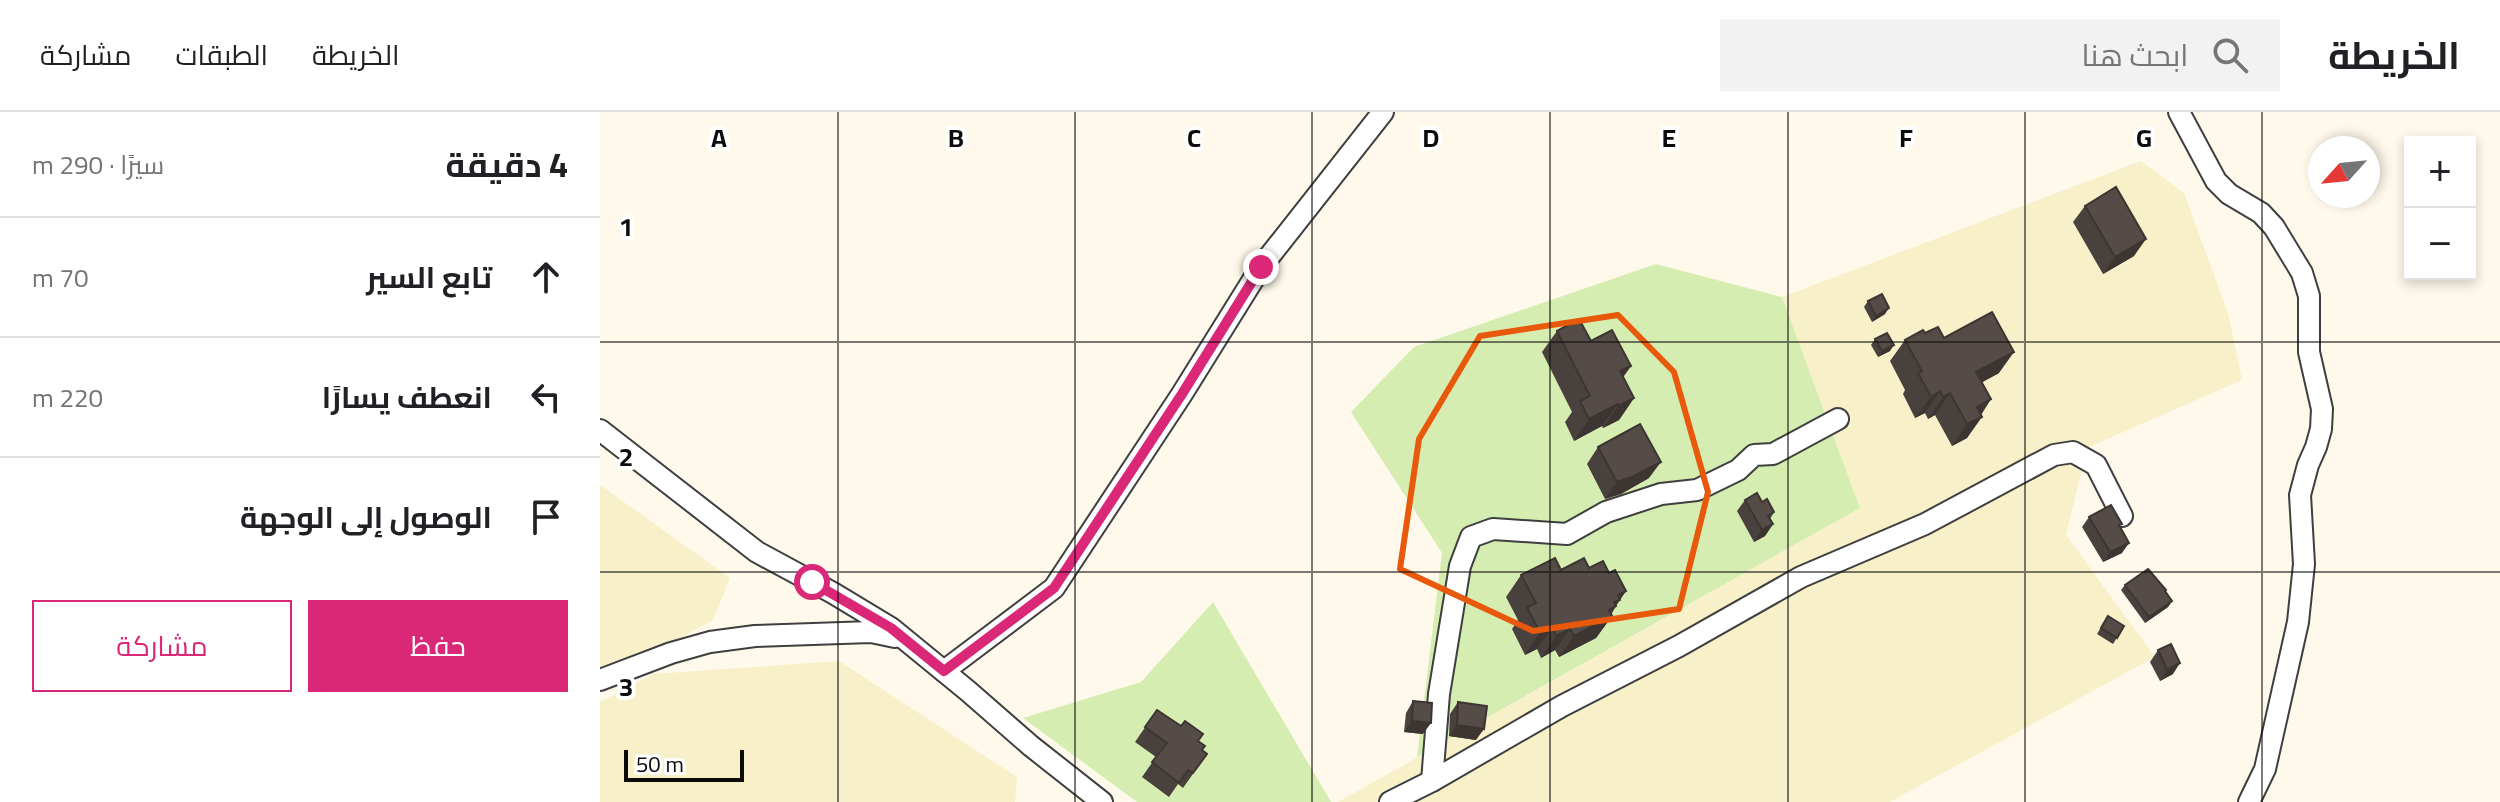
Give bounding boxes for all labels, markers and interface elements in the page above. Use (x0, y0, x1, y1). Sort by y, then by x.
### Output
search box (1720, 19, 2280, 91)
text: الخريطة (2328, 19, 2460, 91)
text: ابحث هنا (2081, 27, 2188, 83)
text: مشاركة (40, 29, 131, 81)
text: الطبقات (175, 29, 268, 81)
text: الخريطة (312, 29, 399, 81)
icon: search (2208, 33, 2252, 77)
text: A (711, 113, 727, 162)
text: B (948, 113, 964, 162)
text: C (1187, 113, 1201, 162)
text: D (1423, 113, 1439, 162)
text: E (1662, 113, 1676, 162)
text: F (1899, 113, 1913, 162)
text: G (2136, 113, 2152, 162)
text: 4 دقيقة (446, 133, 568, 196)
north arrow (2308, 136, 2380, 208)
map controls (2404, 136, 2476, 280)
button: + (2404, 136, 2476, 208)
text: سيرًا · 290 m (32, 140, 164, 189)
text: 1 (619, 202, 633, 251)
button: − (2404, 208, 2476, 280)
text: تابع السير (366, 249, 492, 305)
route end (1243, 249, 1279, 285)
text: 70 m (32, 253, 89, 302)
icon: ahead (524, 255, 568, 299)
text: انعطف يسارًا (322, 369, 492, 425)
text: 220 m (32, 373, 103, 422)
icon: left (524, 375, 568, 419)
text: 2 (619, 432, 633, 481)
text: الوصول إلى الوجهة (240, 489, 492, 545)
icon: arrive (524, 495, 568, 539)
route start (794, 564, 830, 600)
button: مشاركة (32, 600, 292, 692)
button: حفظ (308, 600, 568, 692)
text: 3 (619, 662, 633, 711)
text: 50 m (636, 743, 684, 785)
scale bar (624, 746, 744, 782)

